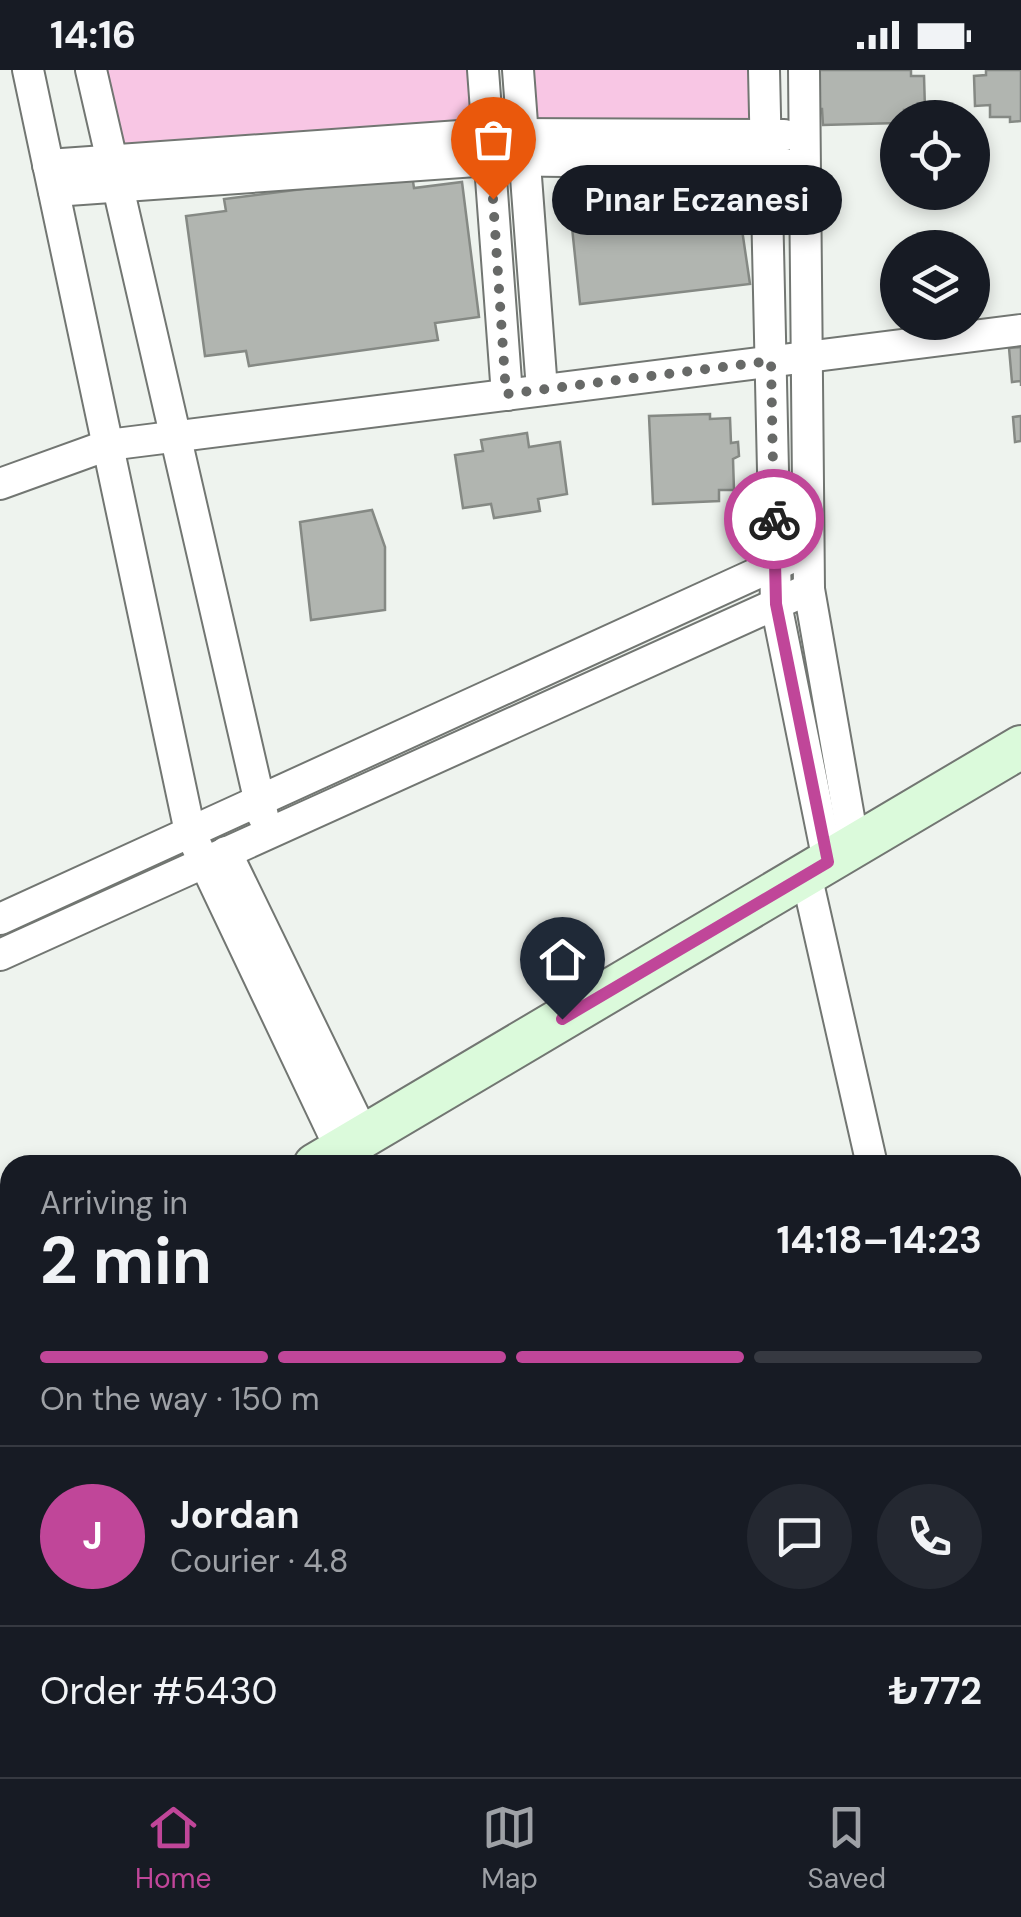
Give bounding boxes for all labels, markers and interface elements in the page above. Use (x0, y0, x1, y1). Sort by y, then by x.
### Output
text: 14:16 (50, 10, 136, 60)
pin (451, 97, 536, 200)
map controls (880, 100, 990, 340)
button: locate (880, 100, 990, 210)
icon: bag (466, 112, 521, 167)
callout: Pınar Eczanesi (553, 164, 843, 234)
text: Pınar Eczanesi (585, 179, 809, 221)
button: layers (880, 230, 990, 340)
courier (724, 469, 824, 569)
icon: bike (747, 492, 802, 547)
pin (520, 917, 605, 1020)
icon: home (535, 932, 590, 987)
text: Arriving in (40, 1182, 188, 1224)
text: 14:18–14:23 (776, 1215, 982, 1265)
text: 2 min (40, 1219, 212, 1303)
text: On the way · 150 m (40, 1378, 320, 1420)
button: chat (747, 1484, 852, 1589)
button: phone (877, 1484, 982, 1589)
text: Jordan (170, 1490, 300, 1540)
text: J (82, 1511, 103, 1561)
text: Courier · 4.8 (170, 1540, 348, 1582)
text: Order #5430 (40, 1666, 278, 1716)
text: ₺772 (888, 1666, 982, 1716)
tab: Home (135, 1800, 211, 1897)
tab: Map (481, 1800, 538, 1897)
tab: Saved (808, 1800, 886, 1897)

